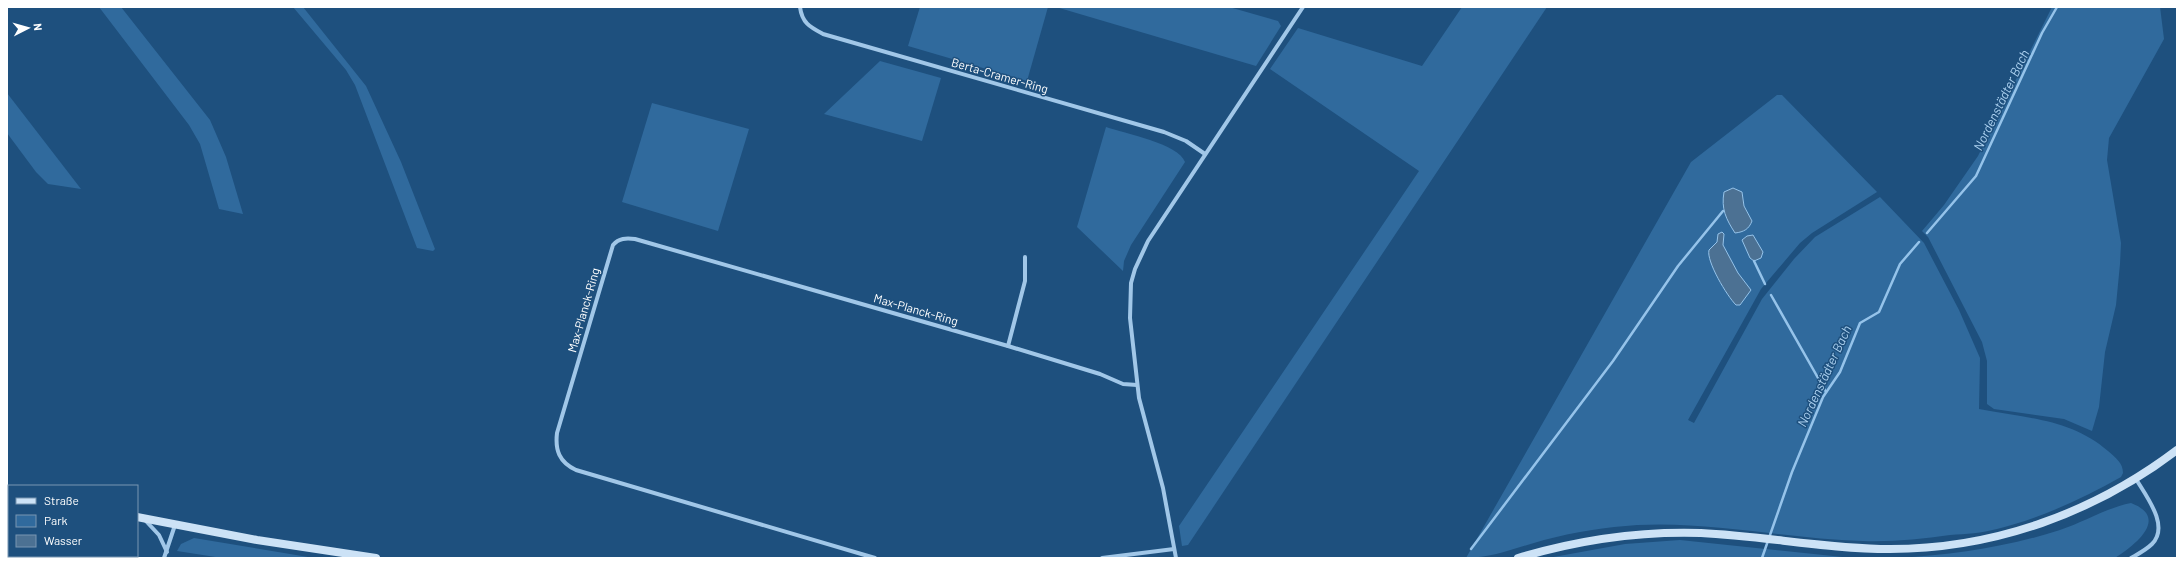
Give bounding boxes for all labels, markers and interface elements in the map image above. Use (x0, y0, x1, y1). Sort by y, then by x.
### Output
north arrow (8, 8, 48, 48)
text: N (32, 23, 45, 31)
water label: Nordenstädter Bach (1970, 47, 2032, 153)
street label: Berta-Cramer-Ring (950, 54, 1050, 96)
street label: Max-Planck-Ring (564, 266, 602, 354)
street label: Max-Planck-Ring (872, 290, 960, 328)
water label: Nordenstädter Bach (1793, 322, 1855, 429)
legend (8, 485, 138, 557)
text: Straße (44, 493, 79, 507)
text: Park (44, 513, 68, 527)
text: Wasser (44, 533, 83, 547)

